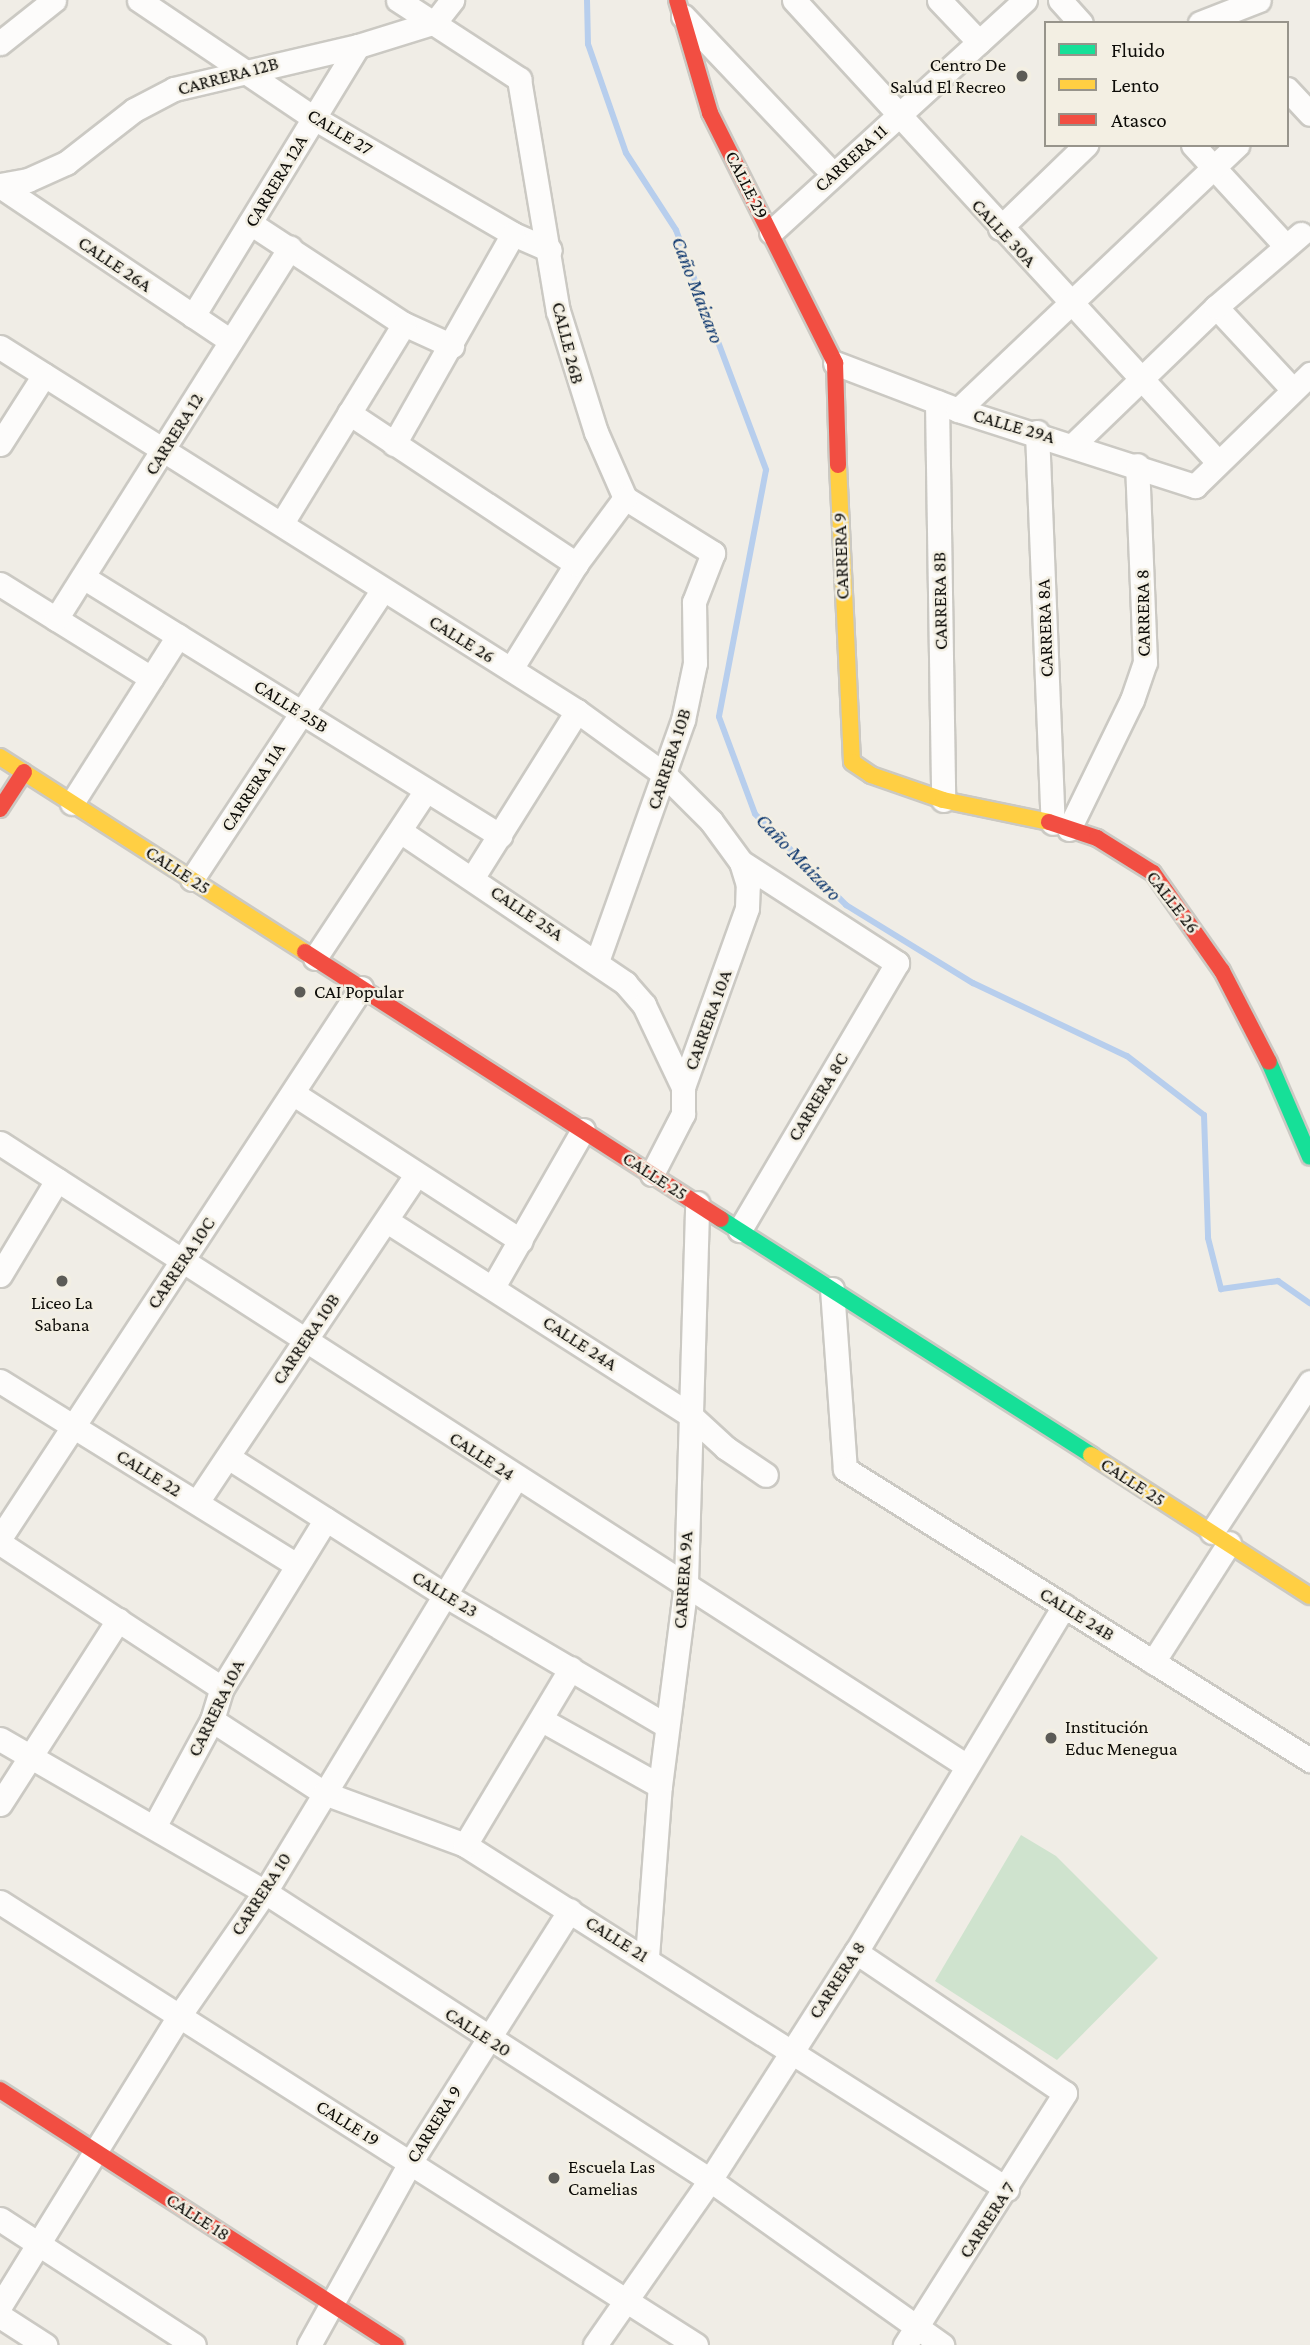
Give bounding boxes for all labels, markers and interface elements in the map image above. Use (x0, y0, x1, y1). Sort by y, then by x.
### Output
legend (1044, 21, 1289, 147)
text: Fluido (1111, 38, 1165, 62)
street label: CARRERA 12B (175, 52, 281, 100)
place label: Centro De Salud El Recreo (890, 54, 1006, 98)
marker: Centro De Salud El Recreo (1012, 66, 1032, 86)
text: Lento (1111, 73, 1159, 97)
street label: CALLE 27 (303, 104, 377, 160)
text: Atasco (1111, 108, 1167, 132)
street label: CARRERA 11 (810, 119, 892, 197)
street label: CARRERA 12A (240, 131, 312, 231)
street label: CALLE 29 (720, 147, 774, 223)
street label: CALLE 30A (967, 194, 1041, 272)
street label: CALLE 26A (74, 231, 156, 297)
water label: Caño Maizaro (666, 233, 730, 347)
street label: CALLE 26B (547, 300, 589, 386)
street label: CARRERA 12 (140, 389, 208, 479)
street label: CALLE 29A (970, 403, 1058, 449)
street label: CARRERA 9 (828, 512, 854, 600)
street label: CARRERA 8B (928, 552, 952, 650)
street label: CARRERA 8 (1131, 569, 1155, 657)
street label: CARRERA 8A (1032, 578, 1058, 678)
street label: CALLE 26 (425, 610, 499, 668)
street label: CALLE 25B (250, 674, 332, 738)
street label: CARRERA 10B (642, 706, 696, 812)
street label: CARRERA 11A (216, 738, 290, 836)
water label: Caño Maizaro (751, 808, 847, 906)
street label: CALLE 25 (141, 841, 215, 899)
street label: CALLE 26 (1141, 866, 1205, 938)
street label: CALLE 25A (486, 880, 568, 946)
street label: CARRERA 10A (679, 967, 737, 1073)
place label: CAI Popular (314, 981, 404, 1003)
marker: CAI Popular (292, 984, 308, 1000)
street label: CARRERA 8C (783, 1049, 853, 1145)
street label: CALLE 25 (618, 1147, 692, 1205)
street label: CARRERA 10C (142, 1213, 220, 1313)
marker: Liceo La Sabana (54, 1273, 70, 1289)
street label: CARRERA 10B (267, 1289, 345, 1389)
place label: Liceo La Sabana (31, 1292, 93, 1336)
street label: CALLE 24A (538, 1311, 622, 1375)
street label: CALLE 24 (445, 1426, 519, 1486)
street label: CALLE 22 (112, 1444, 186, 1502)
street label: CALLE 25 (1096, 1453, 1170, 1511)
street label: CARRERA 9A (668, 1530, 698, 1630)
street label: CALLE 23 (408, 1565, 482, 1623)
street label: CALLE 24B (1035, 1582, 1119, 1646)
street label: CARRERA 10A (183, 1656, 249, 1760)
place label: Institución Educ Menegua (1065, 1716, 1178, 1760)
marker: Institución Educ Menegua (1043, 1730, 1059, 1746)
street label: CARRERA 10 (226, 1848, 296, 1940)
street label: CALLE 21 (581, 1911, 653, 1967)
street label: CARRERA 8 (804, 1937, 870, 2023)
street label: CALLE 20 (441, 2002, 515, 2062)
street label: CARRERA 9 (401, 2081, 467, 2167)
street label: CALLE 19 (312, 2095, 384, 2151)
place label: Escuela Las Camelias (568, 2156, 655, 2200)
marker: Escuela Las Camelias (546, 2170, 562, 2186)
street label: CARRERA 7 (954, 2178, 1020, 2262)
street label: CALLE 18 (162, 2188, 234, 2246)

